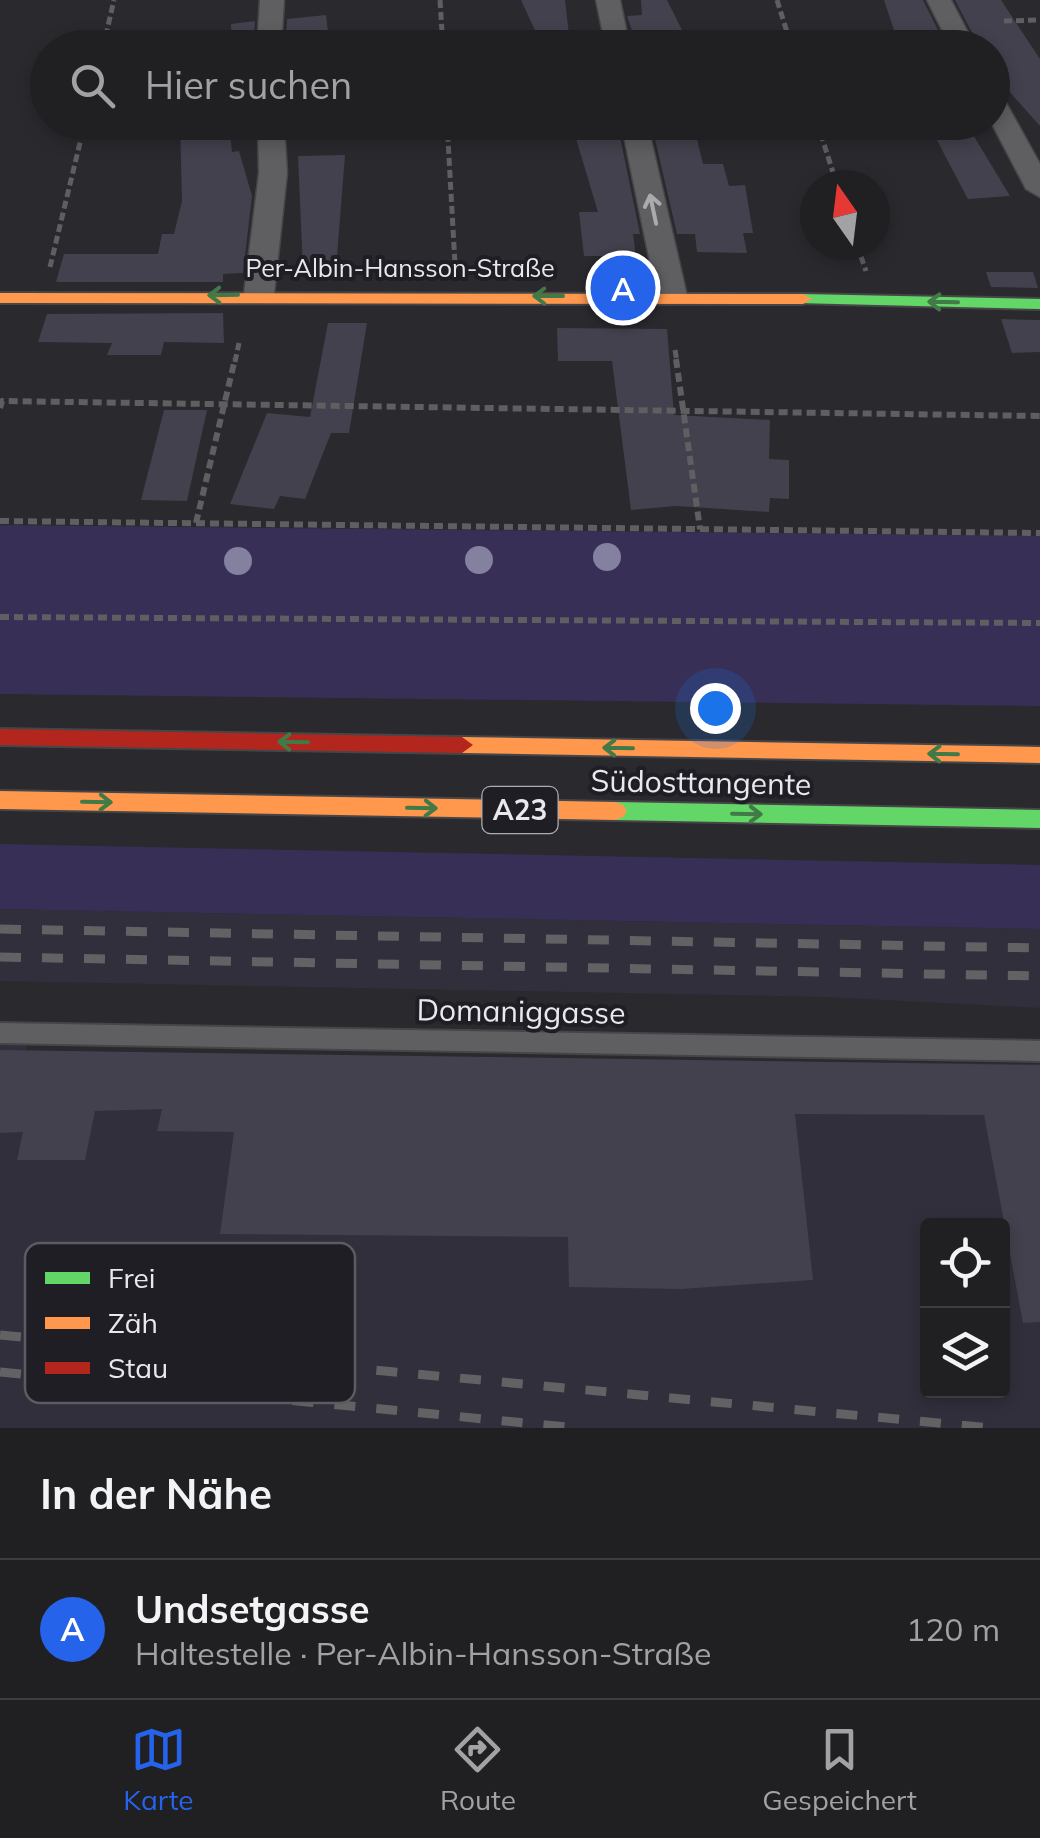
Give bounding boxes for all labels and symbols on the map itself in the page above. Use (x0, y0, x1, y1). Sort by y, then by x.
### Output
north arrow (800, 170, 890, 260)
one-way arrow (643, 194, 662, 226)
pin: A (590, 250, 656, 326)
street label: Per-Albin-Hansson-Straße (245, 252, 555, 283)
one-way arrow (207, 285, 239, 304)
one-way arrow (532, 286, 564, 306)
one-way arrow (927, 292, 960, 312)
your location (690, 683, 741, 734)
one-way arrow (277, 733, 309, 752)
one-way arrow (602, 738, 634, 758)
one-way arrow (927, 744, 959, 763)
street label: Südosttangente (590, 761, 812, 803)
road number: A23 (482, 787, 558, 833)
one-way arrow (81, 793, 113, 812)
one-way arrow (406, 798, 438, 818)
one-way arrow (730, 804, 763, 824)
street label: Domaniggasse (416, 990, 626, 1032)
legend (25, 1243, 355, 1403)
text: Frei (108, 1260, 155, 1295)
text: Zäh (108, 1305, 158, 1340)
text: Stau (108, 1350, 168, 1385)

